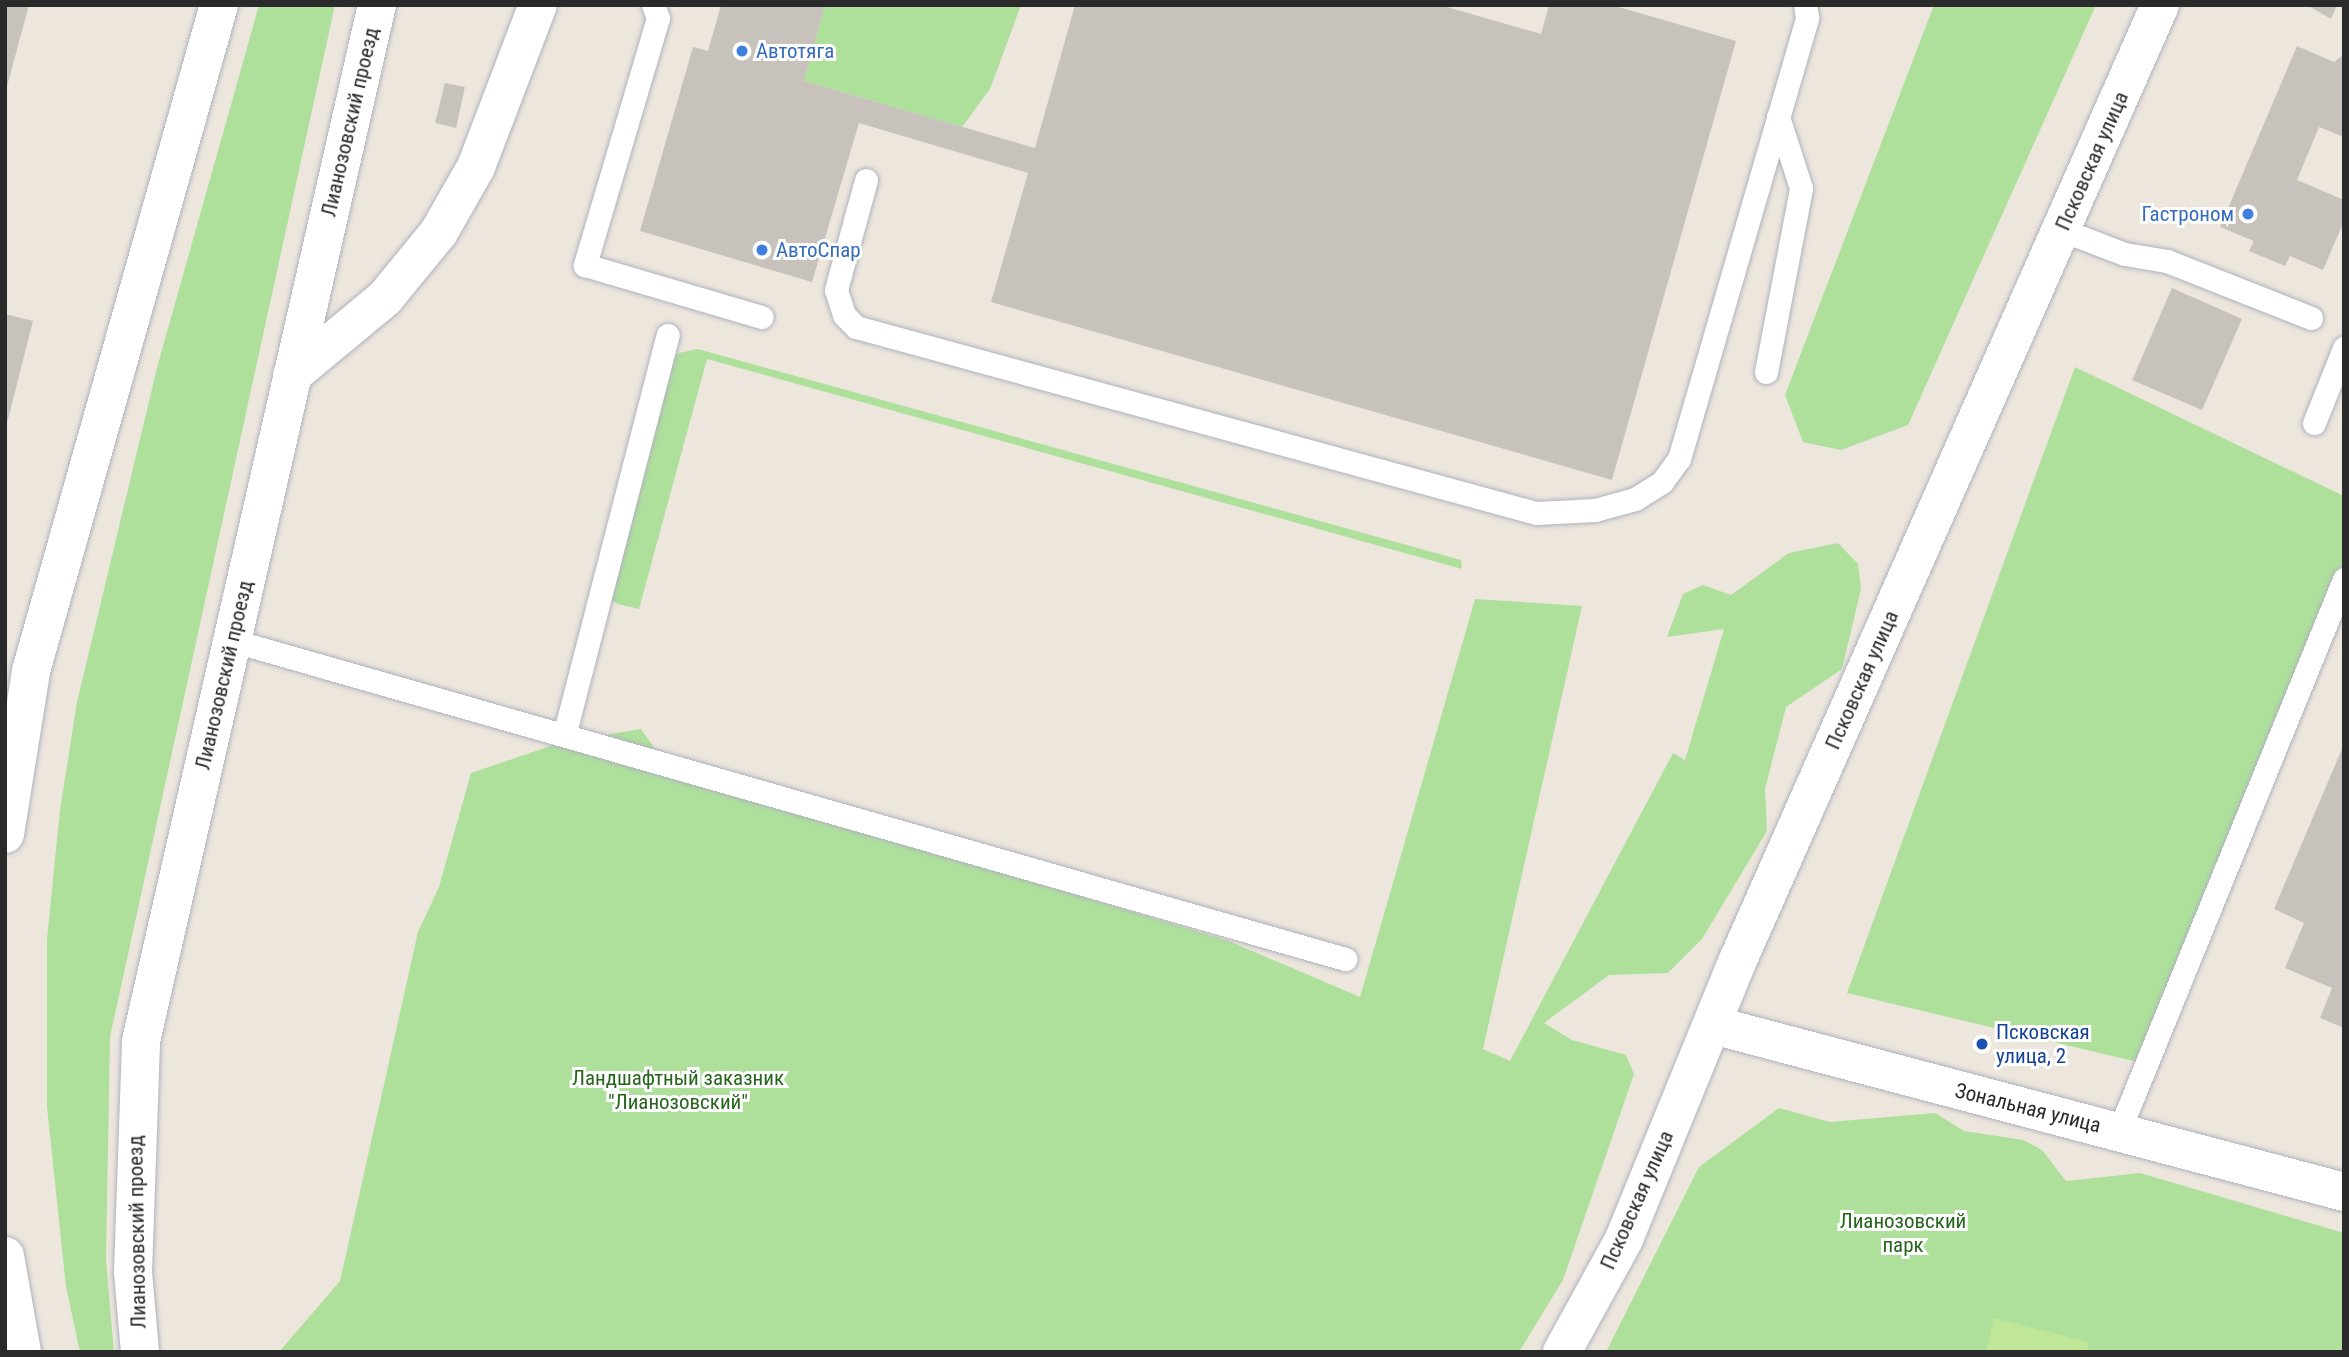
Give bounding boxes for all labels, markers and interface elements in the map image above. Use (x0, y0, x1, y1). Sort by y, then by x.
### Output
street label: Лианозовский проезд (316, 25, 384, 219)
place label: Автотяга (756, 38, 834, 64)
marker: Автотяга (734, 43, 750, 59)
street label: Псковская улица (2050, 88, 2134, 234)
place label: Гастроном (2142, 201, 2234, 227)
marker: Гастроном (2240, 206, 2256, 222)
place label: АвтоСпар (776, 237, 861, 263)
marker: АвтоСпар (754, 242, 770, 258)
street label: Лианозовский проезд (190, 578, 258, 772)
street label: Псковская улица (1820, 607, 1904, 753)
place label: Псковская улица, 2 (1996, 1019, 2090, 1069)
marker: Псковская улица, 2 (1974, 1036, 1990, 1052)
park label: Ландшафтный заказник "Лианозовский" (572, 1065, 784, 1115)
street label: Зональная улица (1952, 1078, 2104, 1138)
street label: Псковская улица (1595, 1127, 1679, 1273)
street label: Лианозовский проезд (123, 1135, 151, 1329)
park label: Лианозовский парк (1840, 1208, 1966, 1258)

